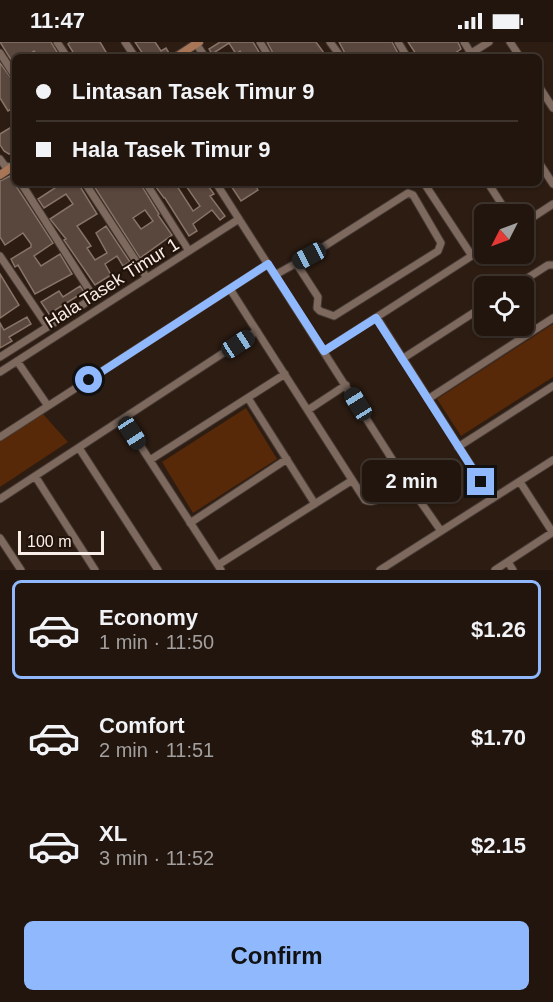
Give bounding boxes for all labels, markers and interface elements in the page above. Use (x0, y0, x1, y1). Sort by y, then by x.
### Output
text: 11:47 (30, 8, 85, 33)
text: Lintasan Tasek Timur 9 (72, 79, 315, 104)
text: Hala Tasek Timur 9 (72, 137, 271, 162)
north arrow (474, 204, 534, 264)
map controls (474, 204, 534, 336)
street label: Hala Tasek Timur 1 (42, 234, 182, 332)
car (289, 240, 329, 272)
button: locate (474, 276, 534, 336)
car (218, 327, 258, 361)
route start (75, 366, 102, 393)
car (341, 384, 375, 424)
car (115, 413, 149, 453)
callout: 2 min (361, 461, 460, 503)
route end (467, 468, 494, 495)
text: 2 min (385, 470, 438, 492)
scale bar (18, 528, 104, 556)
text: 100 m (27, 533, 71, 550)
icon: car (27, 603, 81, 657)
text: Economy (99, 605, 198, 630)
text: $1.26 (471, 617, 526, 642)
text: 1 min · 11:50 (99, 631, 214, 653)
icon: car (27, 711, 81, 765)
text: Comfort (99, 713, 185, 738)
text: $1.70 (471, 725, 526, 750)
text: 2 min · 11:51 (99, 739, 214, 761)
icon: car (27, 819, 81, 873)
text: XL (99, 821, 127, 846)
text: $2.15 (471, 833, 526, 858)
text: 3 min · 11:52 (99, 847, 214, 869)
button: Confirm (24, 921, 529, 990)

